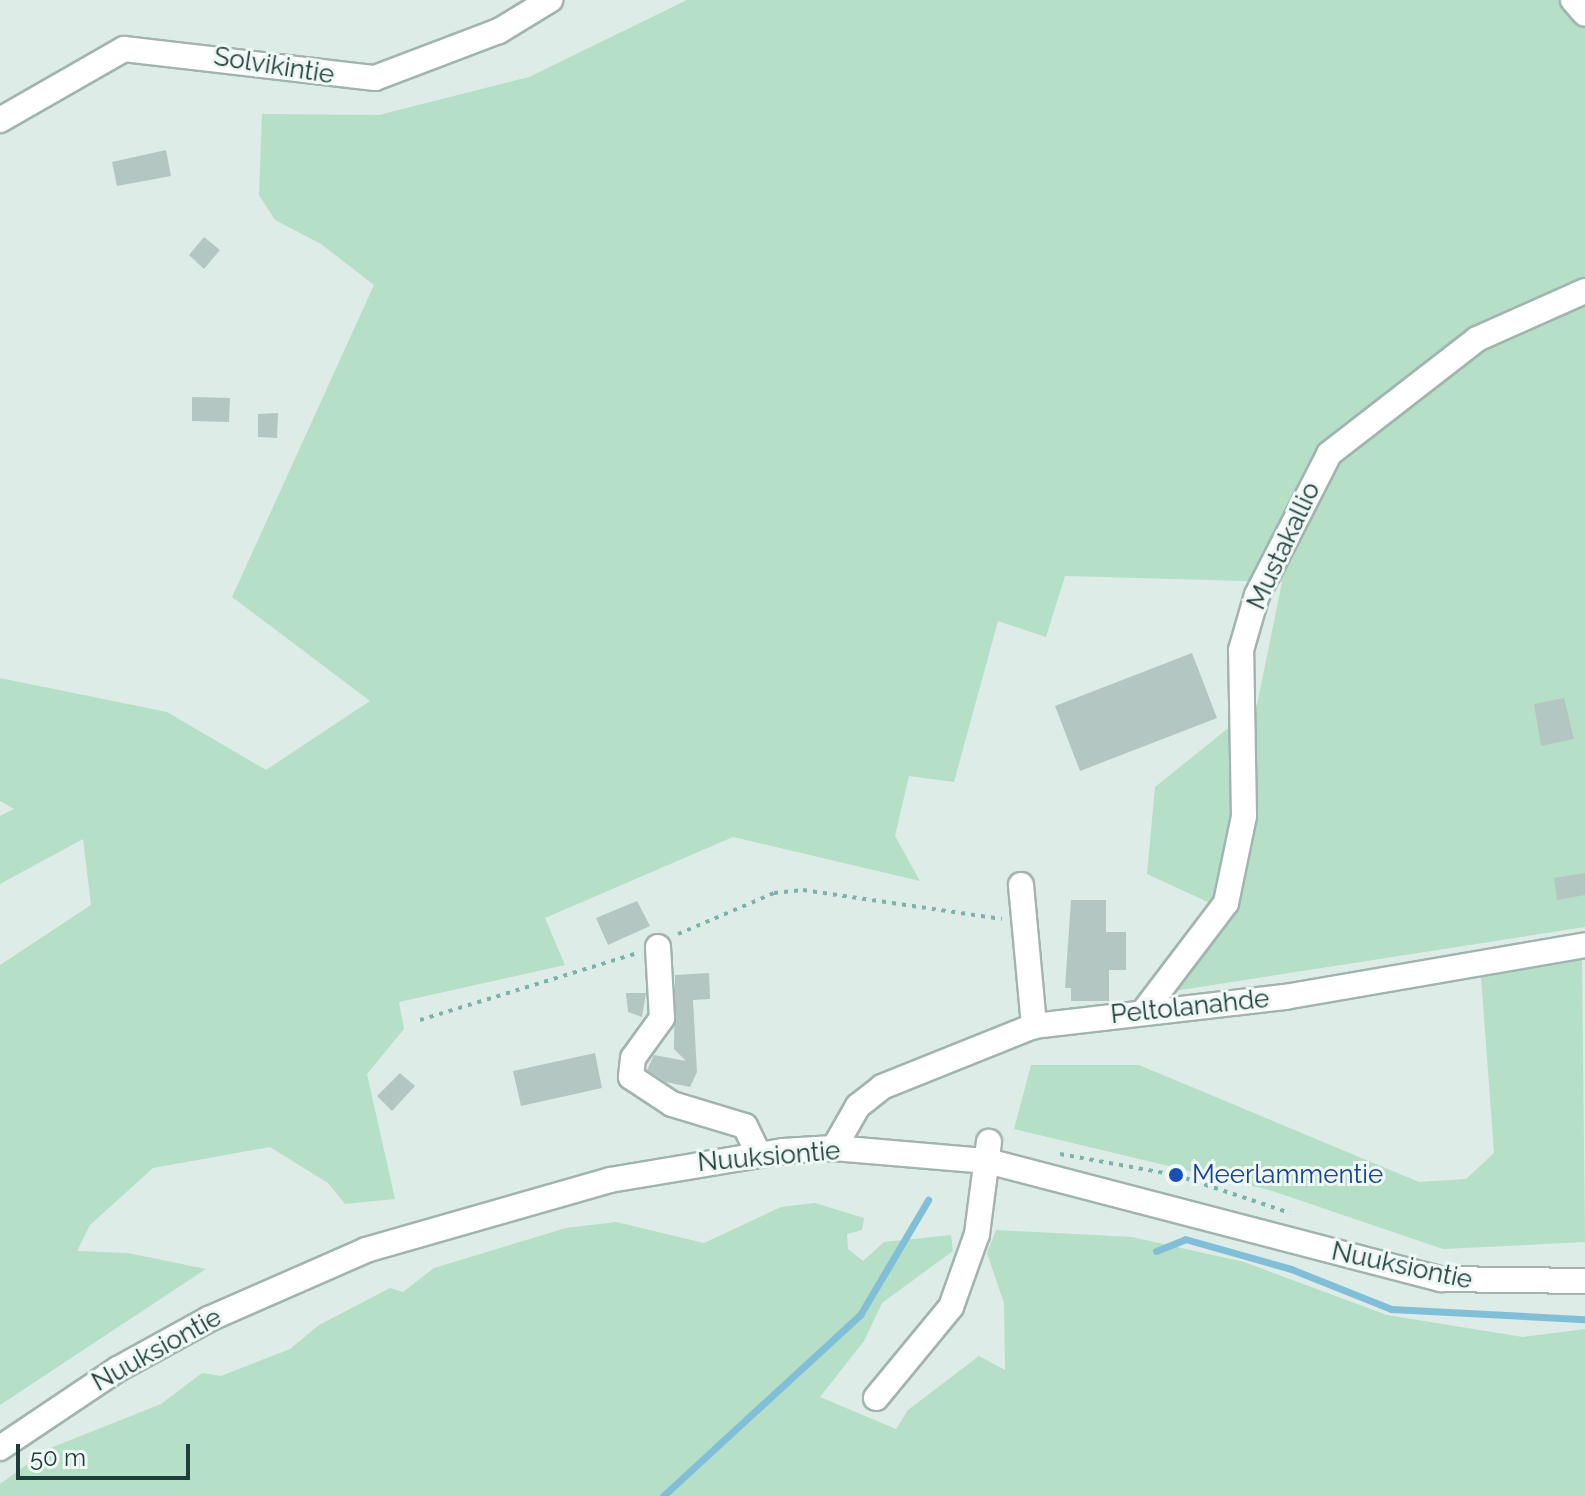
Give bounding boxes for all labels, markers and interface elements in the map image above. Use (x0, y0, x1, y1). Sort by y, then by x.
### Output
street label: Solvikintie (212, 41, 336, 91)
street label: Mustakallio (1241, 477, 1327, 615)
street label: Peltolanahde (1109, 983, 1271, 1031)
street label: Nuuksiontie (696, 1135, 842, 1179)
place label: Meerlammentie (1192, 1159, 1383, 1191)
marker: Meerlammentie (1167, 1166, 1185, 1184)
street label: Nuuksiontie (1329, 1236, 1475, 1296)
street label: Nuuksiontie (87, 1302, 227, 1398)
scale bar (20, 1428, 194, 1478)
text: 50 m (30, 1443, 86, 1472)

